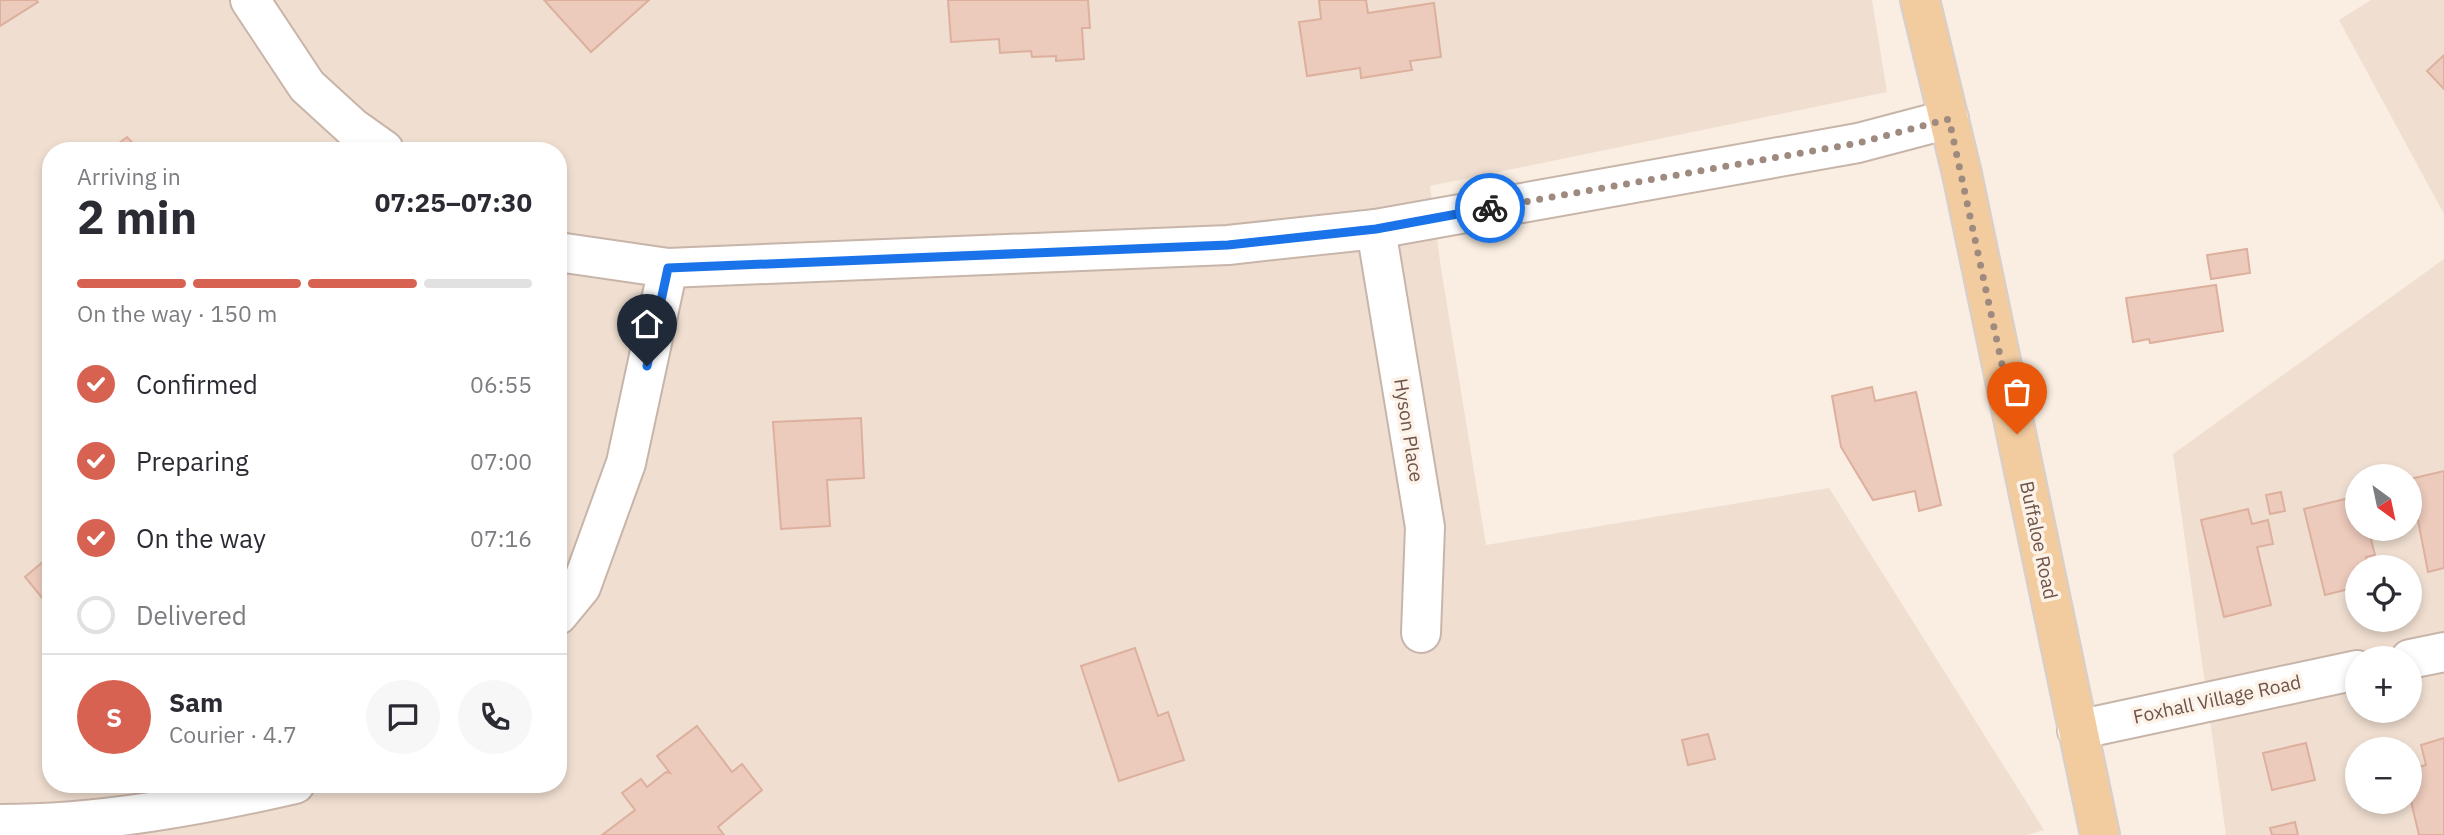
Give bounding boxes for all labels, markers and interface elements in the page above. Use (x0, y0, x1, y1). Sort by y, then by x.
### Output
text: Arriving in (77, 161, 181, 191)
courier (1455, 173, 1525, 243)
text: 07:25–07:30 (375, 185, 532, 219)
text: 2 min (77, 187, 197, 247)
icon: bike (1471, 189, 1509, 227)
pin (617, 294, 677, 366)
text: On the way · 150 m (77, 298, 277, 328)
icon: home (628, 305, 666, 343)
pin (1987, 362, 2047, 434)
icon: check (77, 365, 115, 403)
text: Confirmed (136, 367, 258, 401)
text: 06:55 (470, 369, 532, 399)
icon: bag (1998, 373, 2036, 411)
street label: Hyson Place (1389, 376, 1429, 484)
icon: check (77, 442, 115, 480)
text: Preparing (136, 444, 249, 478)
text: 07:00 (470, 446, 532, 476)
north arrow (2345, 464, 2422, 541)
map controls (2345, 464, 2422, 814)
street label: Buffaloe Road (2015, 479, 2063, 601)
icon: check (77, 519, 115, 557)
text: On the way (136, 521, 266, 555)
text: 07:16 (470, 523, 532, 553)
button: locate (2345, 555, 2422, 632)
text: Delivered (136, 598, 247, 632)
button: + (2345, 646, 2422, 723)
street label: Foxhall Village Road (2131, 669, 2303, 729)
button: chat (366, 680, 440, 754)
button: phone (458, 680, 532, 754)
text: Sam (169, 685, 223, 719)
text: S (106, 700, 122, 734)
text: Courier · 4.7 (169, 719, 297, 749)
button: − (2345, 737, 2422, 814)

